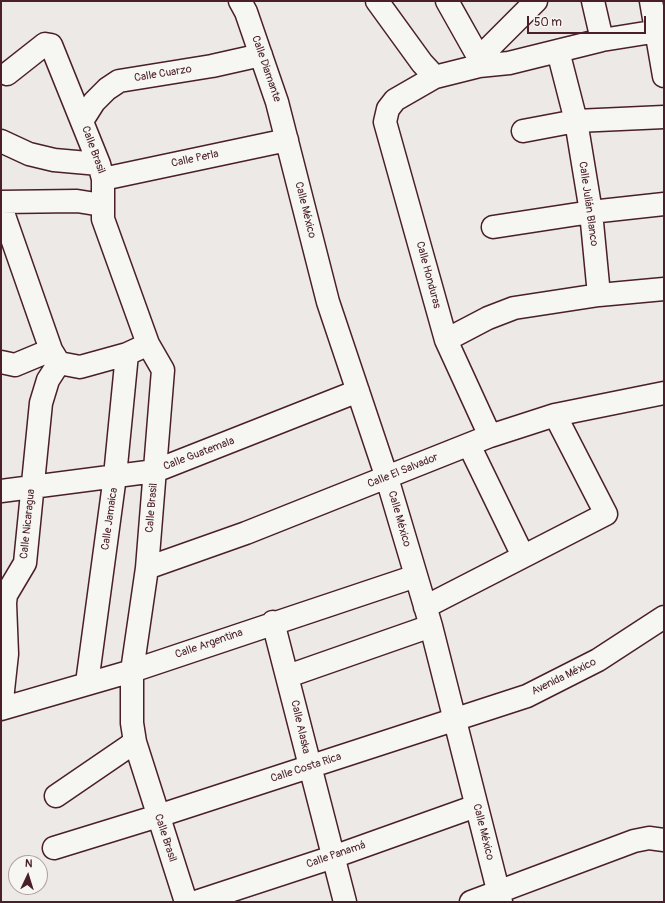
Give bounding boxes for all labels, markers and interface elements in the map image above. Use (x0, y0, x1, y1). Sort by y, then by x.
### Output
scale bar (529, 8, 648, 34)
text: 50 m (534, 15, 562, 30)
street label: Calle Diamante (248, 34, 284, 104)
street label: Calle Cuarzo (133, 63, 193, 85)
street label: Calle Brasil (78, 124, 108, 176)
street label: Calle Perla (170, 148, 220, 170)
street label: Calle Julián Blanco (576, 161, 600, 247)
street label: Calle México (292, 180, 318, 240)
street label: Calle Honduras (413, 240, 443, 310)
street label: Calle Guatemala (162, 434, 236, 474)
street label: Calle El Salvador (366, 451, 440, 491)
street label: Calle Brasil (143, 483, 161, 533)
street label: Calle Jamaica (99, 487, 121, 551)
street label: Calle Nicaragua (18, 488, 38, 560)
street label: Calle México (385, 489, 413, 549)
street label: Calle Argentina (174, 626, 244, 662)
street label: Avenida México (529, 656, 599, 698)
street label: Calle Alaska (287, 699, 313, 755)
street label: Calle Costa Rica (269, 750, 343, 786)
street label: Calle México (470, 802, 496, 862)
street label: Calle Brasil (151, 812, 179, 864)
street label: Calle Panamá (305, 839, 367, 871)
north arrow (8, 855, 48, 895)
text: N (25, 857, 33, 870)

